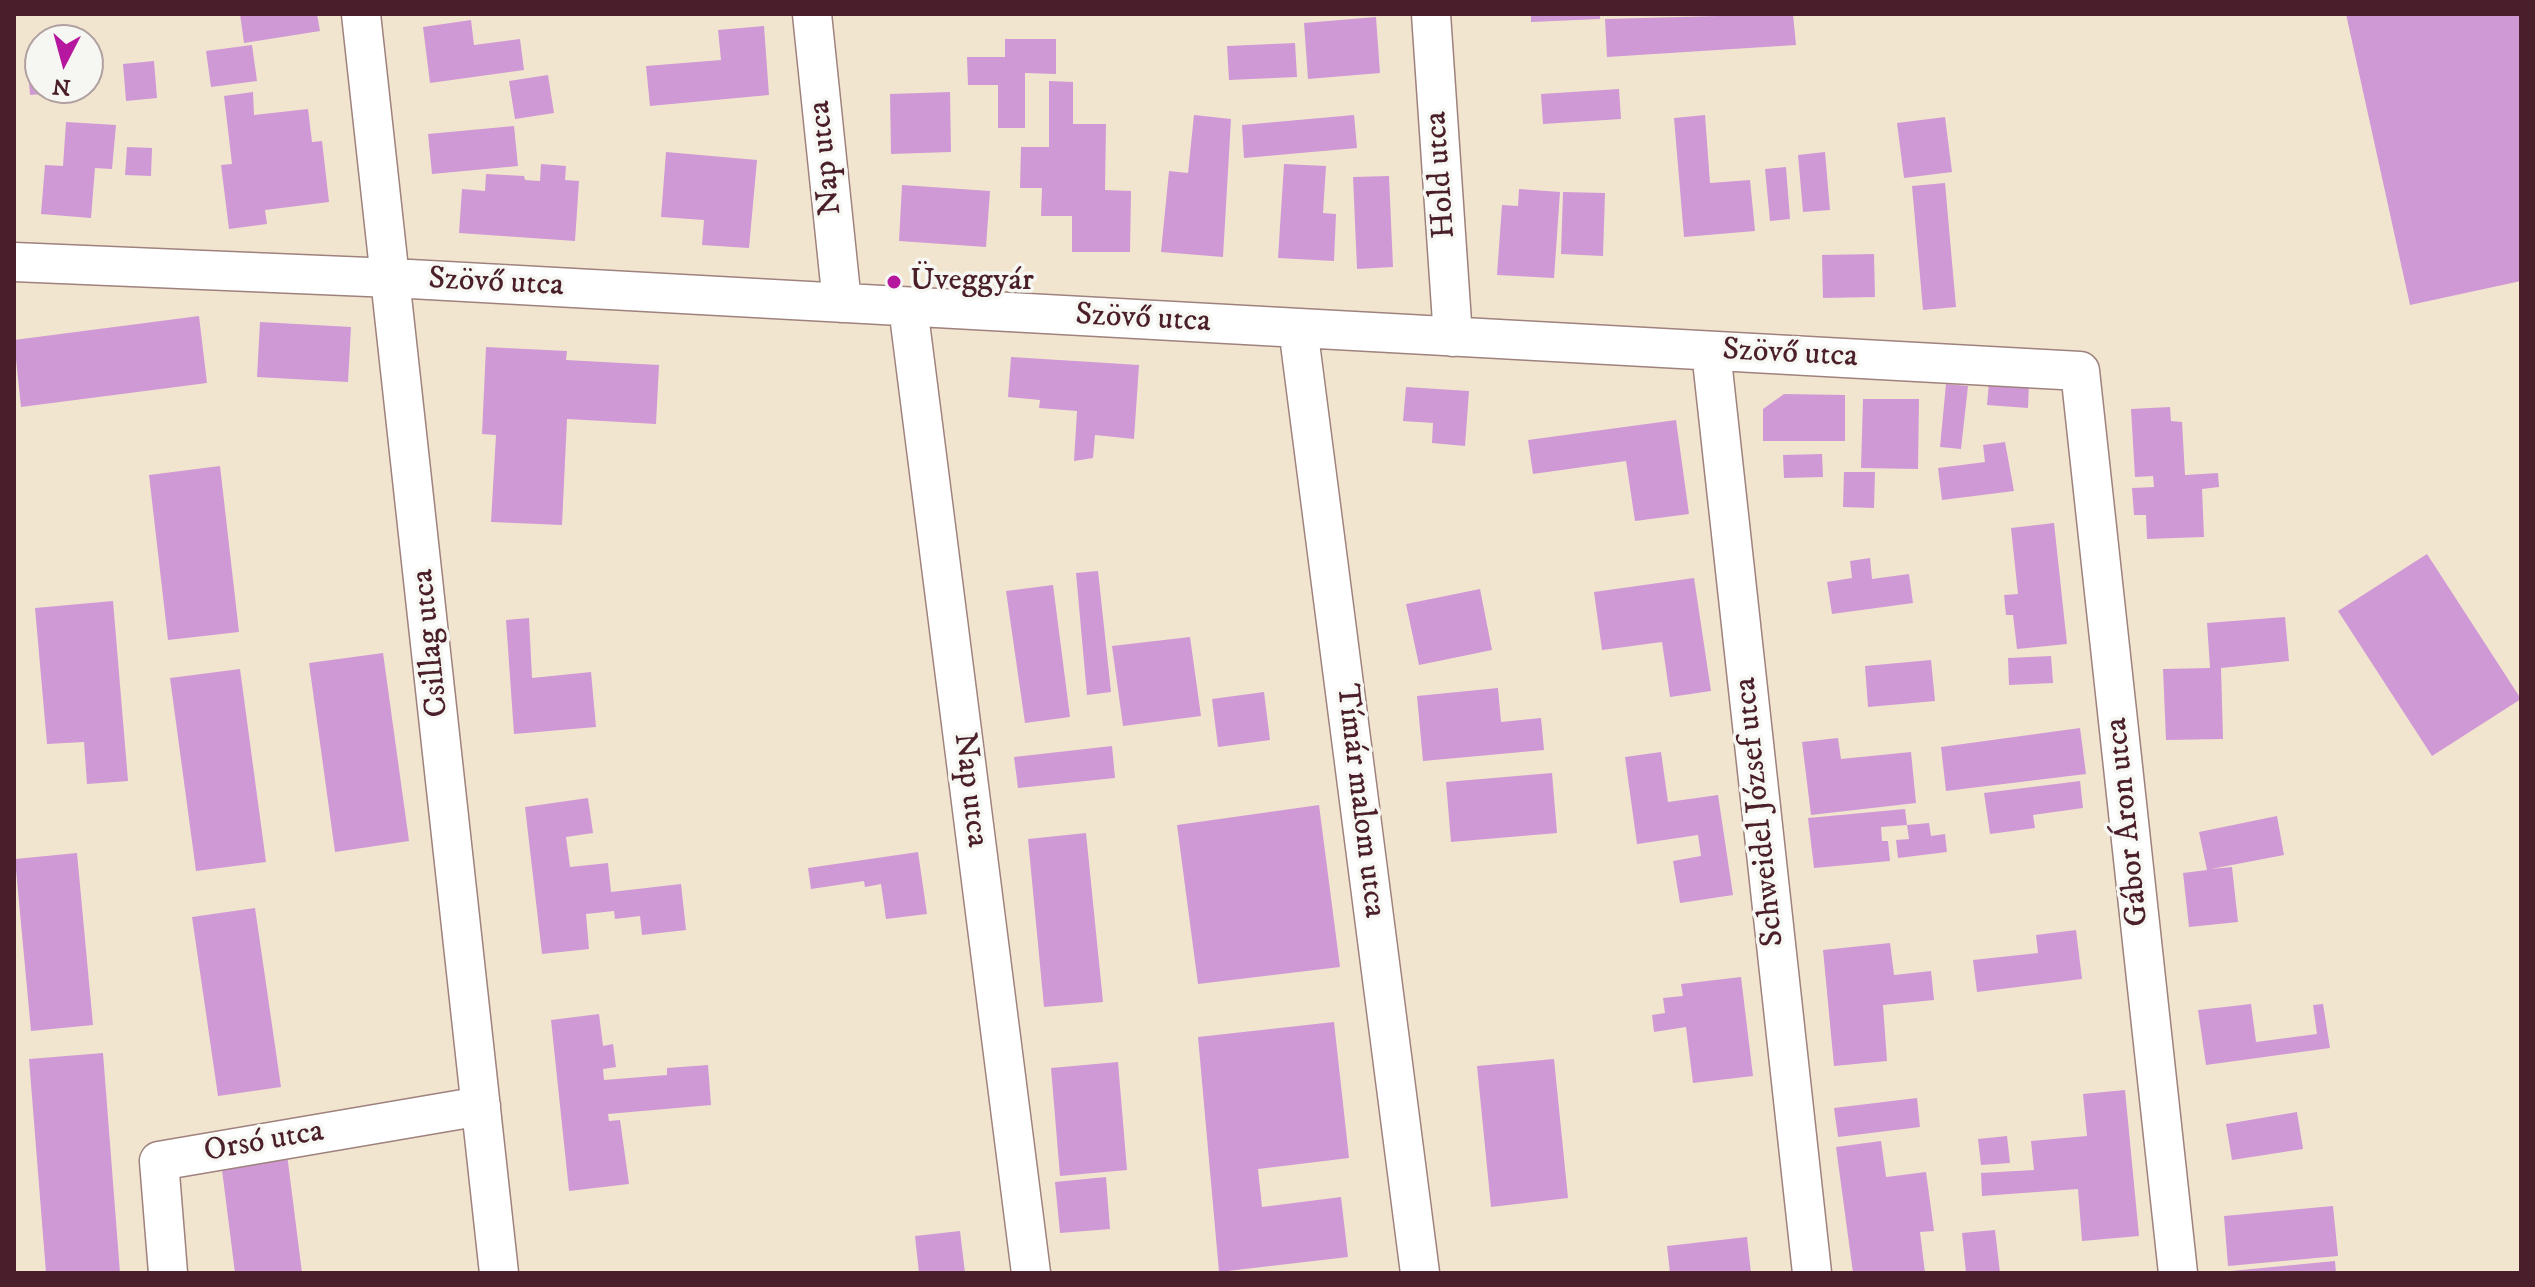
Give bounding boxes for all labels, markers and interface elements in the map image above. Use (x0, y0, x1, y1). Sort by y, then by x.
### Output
north arrow (24, 24, 104, 104)
text: N (51, 72, 72, 101)
street label: Nap utca (802, 99, 852, 217)
street label: Hold utca (1418, 110, 1466, 240)
street label: Szövő utca (427, 261, 565, 307)
place label: Üveggyár (910, 263, 1034, 301)
marker: Üveggyár (885, 273, 903, 291)
street label: Szövő utca (1074, 297, 1212, 343)
street label: Szövő utca (1721, 332, 1859, 378)
street label: Csillag utca (405, 567, 459, 719)
street label: Schweidel József utca (1728, 676, 1794, 948)
street label: Tímár malom utca (1326, 682, 1392, 920)
street label: Gábor Áron utca (2099, 716, 2159, 928)
street label: Nap utca (943, 731, 995, 849)
street label: Orsó utca (201, 1114, 327, 1172)

